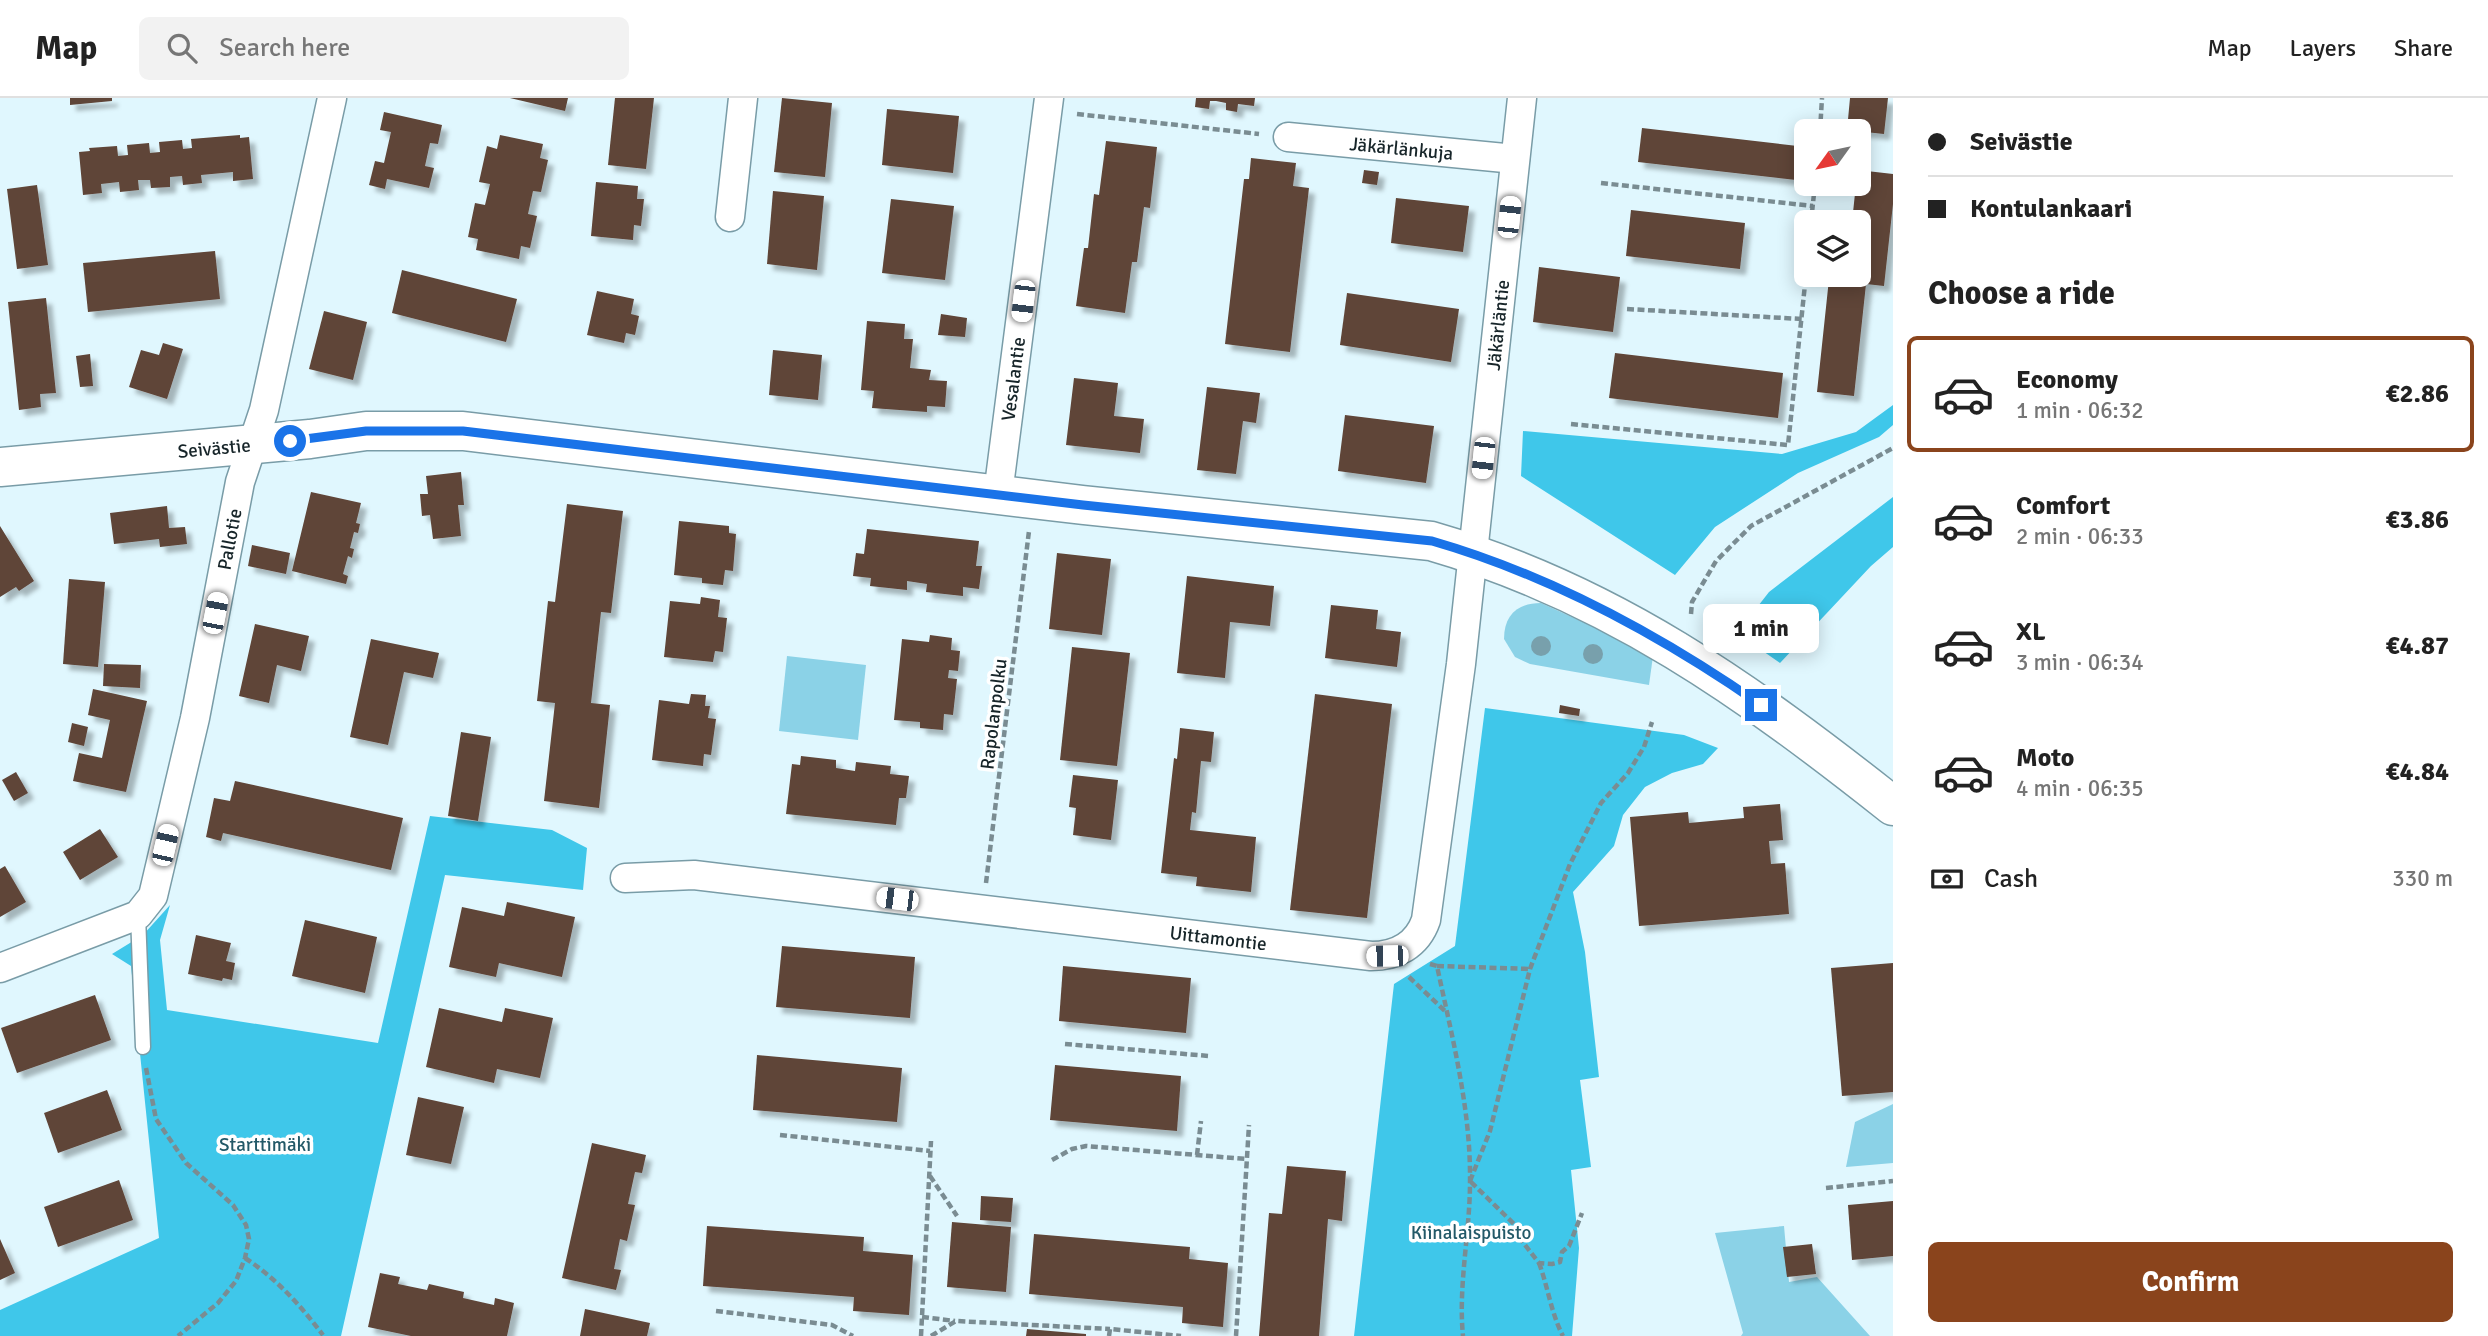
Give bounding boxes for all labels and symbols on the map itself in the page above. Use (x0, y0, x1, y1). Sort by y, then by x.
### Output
north arrow (1794, 119, 1871, 196)
street label: Jäkärlänkuja (1348, 132, 1454, 166)
car (1497, 195, 1522, 239)
car (1011, 279, 1036, 323)
street label: Jäkärläntie (1482, 279, 1515, 372)
street label: Vesalantie (997, 336, 1031, 423)
route start (274, 425, 306, 457)
street label: Seivästie (177, 433, 252, 464)
car (1471, 436, 1496, 480)
street label: Pallotie (212, 507, 248, 572)
car (201, 590, 230, 636)
callout: 1 min (1703, 603, 1819, 652)
street label: Rapolanpolku (975, 657, 1013, 771)
route end (1745, 689, 1777, 721)
car (151, 822, 180, 868)
car (875, 886, 920, 912)
street label: Uittamontie (1168, 921, 1268, 956)
car (1366, 945, 1409, 967)
park label: Starttimäki (219, 1133, 311, 1157)
park label: Kiinalaispuisto (1411, 1221, 1531, 1245)

